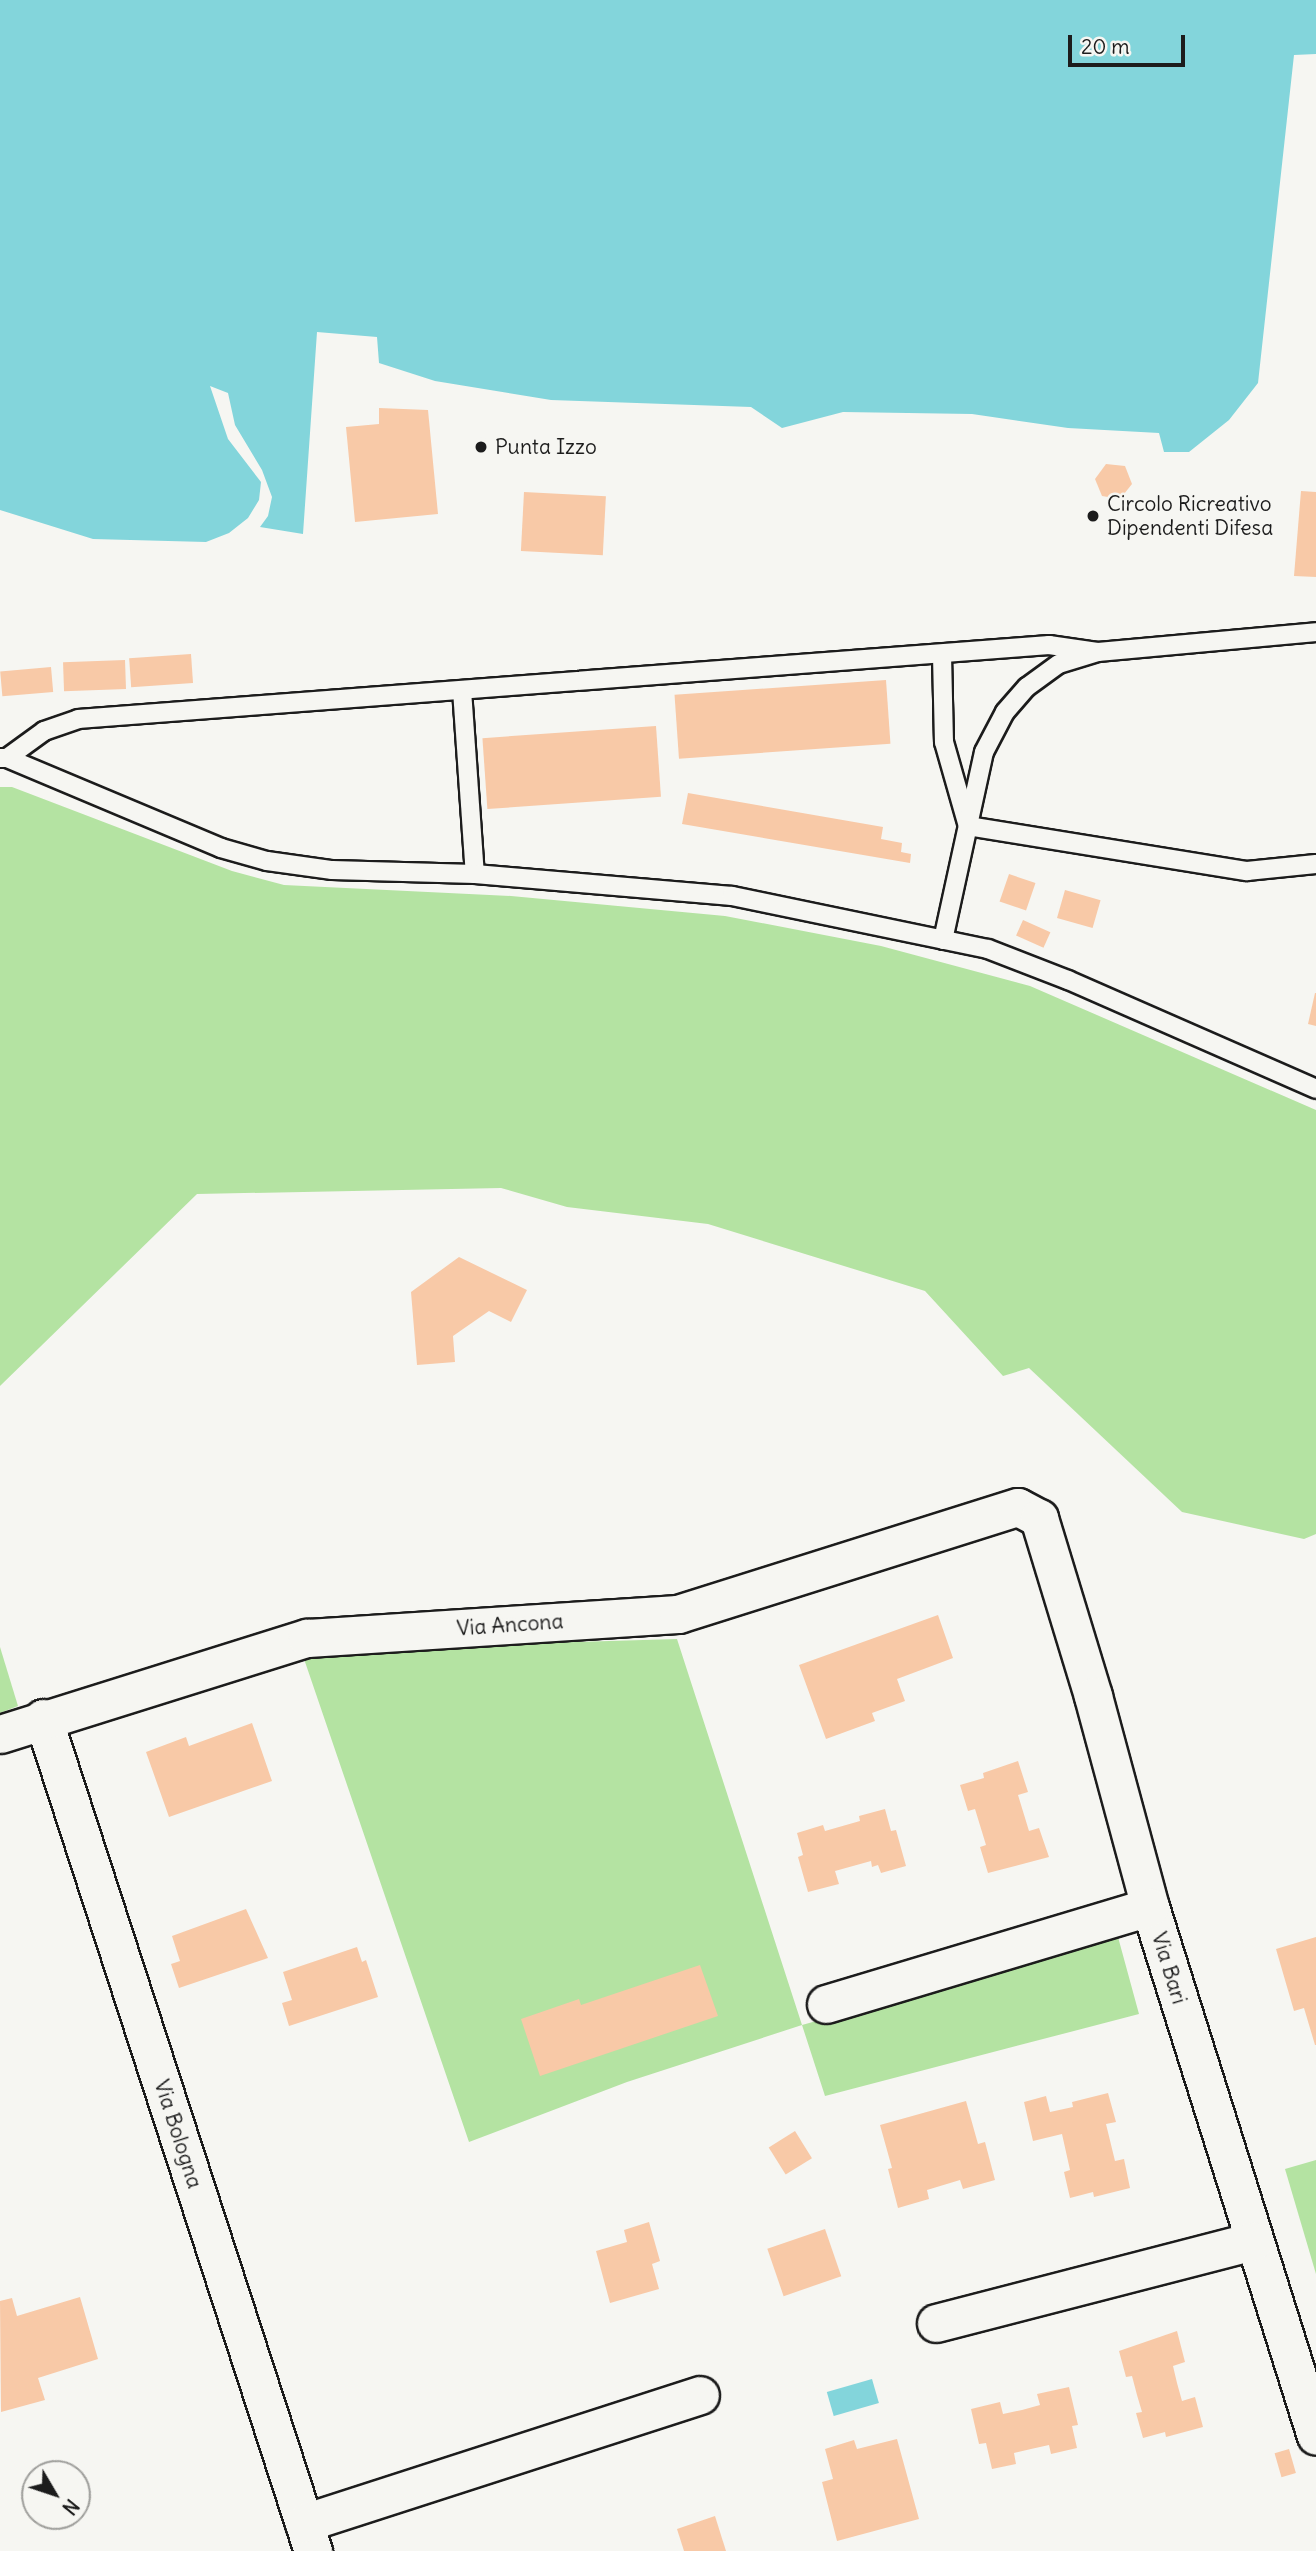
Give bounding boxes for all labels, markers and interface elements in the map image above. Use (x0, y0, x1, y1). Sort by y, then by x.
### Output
scale bar (1071, 21, 1188, 65)
text: 20 m (1081, 33, 1130, 60)
place label: Punta Izzo (495, 434, 597, 460)
marker: Punta Izzo (473, 439, 489, 455)
place label: Circolo Ricreativo Dipendenti Difesa (1107, 491, 1273, 541)
marker: Circolo Ricreativo Dipendenti Difesa (1085, 508, 1101, 524)
street label: Via Ancona (456, 1609, 564, 1641)
street label: Via Bari (1146, 1929, 1192, 2007)
street label: Via Bologna (149, 2076, 207, 2192)
north arrow (21, 2460, 91, 2530)
text: N (57, 2494, 84, 2520)

